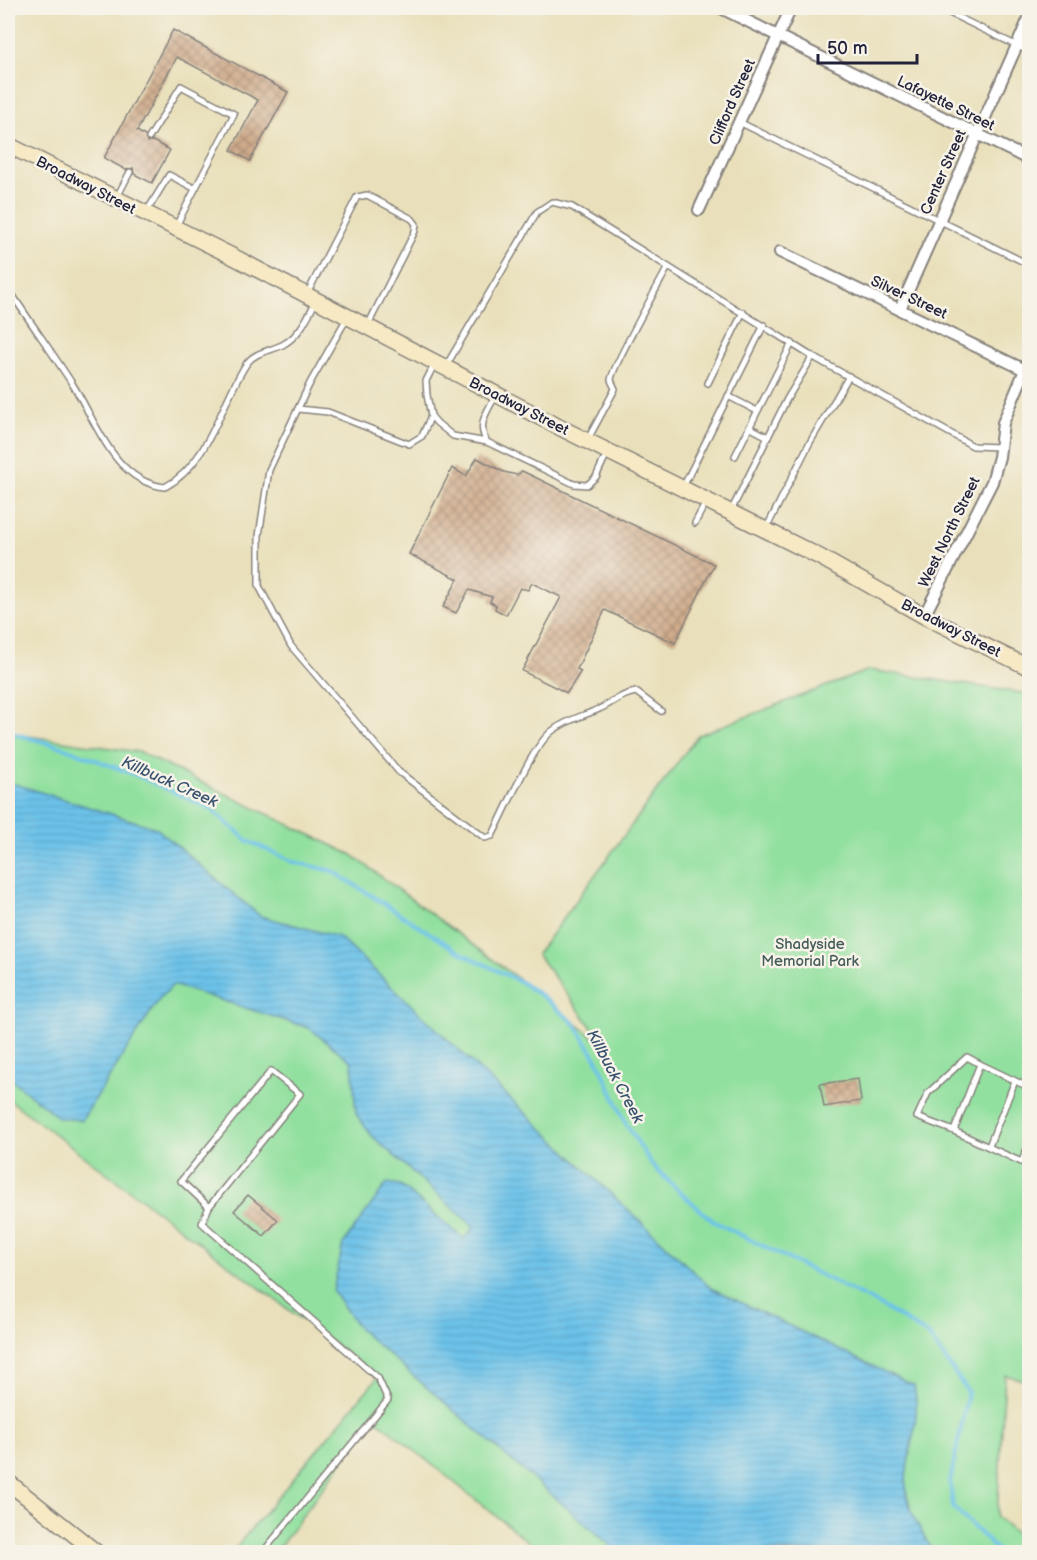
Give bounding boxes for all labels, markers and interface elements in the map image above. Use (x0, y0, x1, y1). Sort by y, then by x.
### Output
scale bar (818, 27, 917, 65)
text: 50 m (827, 38, 868, 59)
street label: Clifford Street (705, 56, 760, 148)
street label: Lafayette Street (894, 72, 998, 136)
street label: Center Street (916, 126, 971, 218)
street label: Broadway Street (33, 152, 139, 219)
street label: Silver Street (868, 271, 950, 324)
street label: Broadway Street (466, 373, 572, 440)
street label: West North Street (914, 473, 985, 591)
street label: Broadway Street (898, 595, 1004, 662)
water label: Killbuck Creek (118, 753, 221, 813)
park label: Shadyside Memorial Park (761, 935, 859, 971)
water label: Killbuck Creek (582, 1027, 648, 1128)

